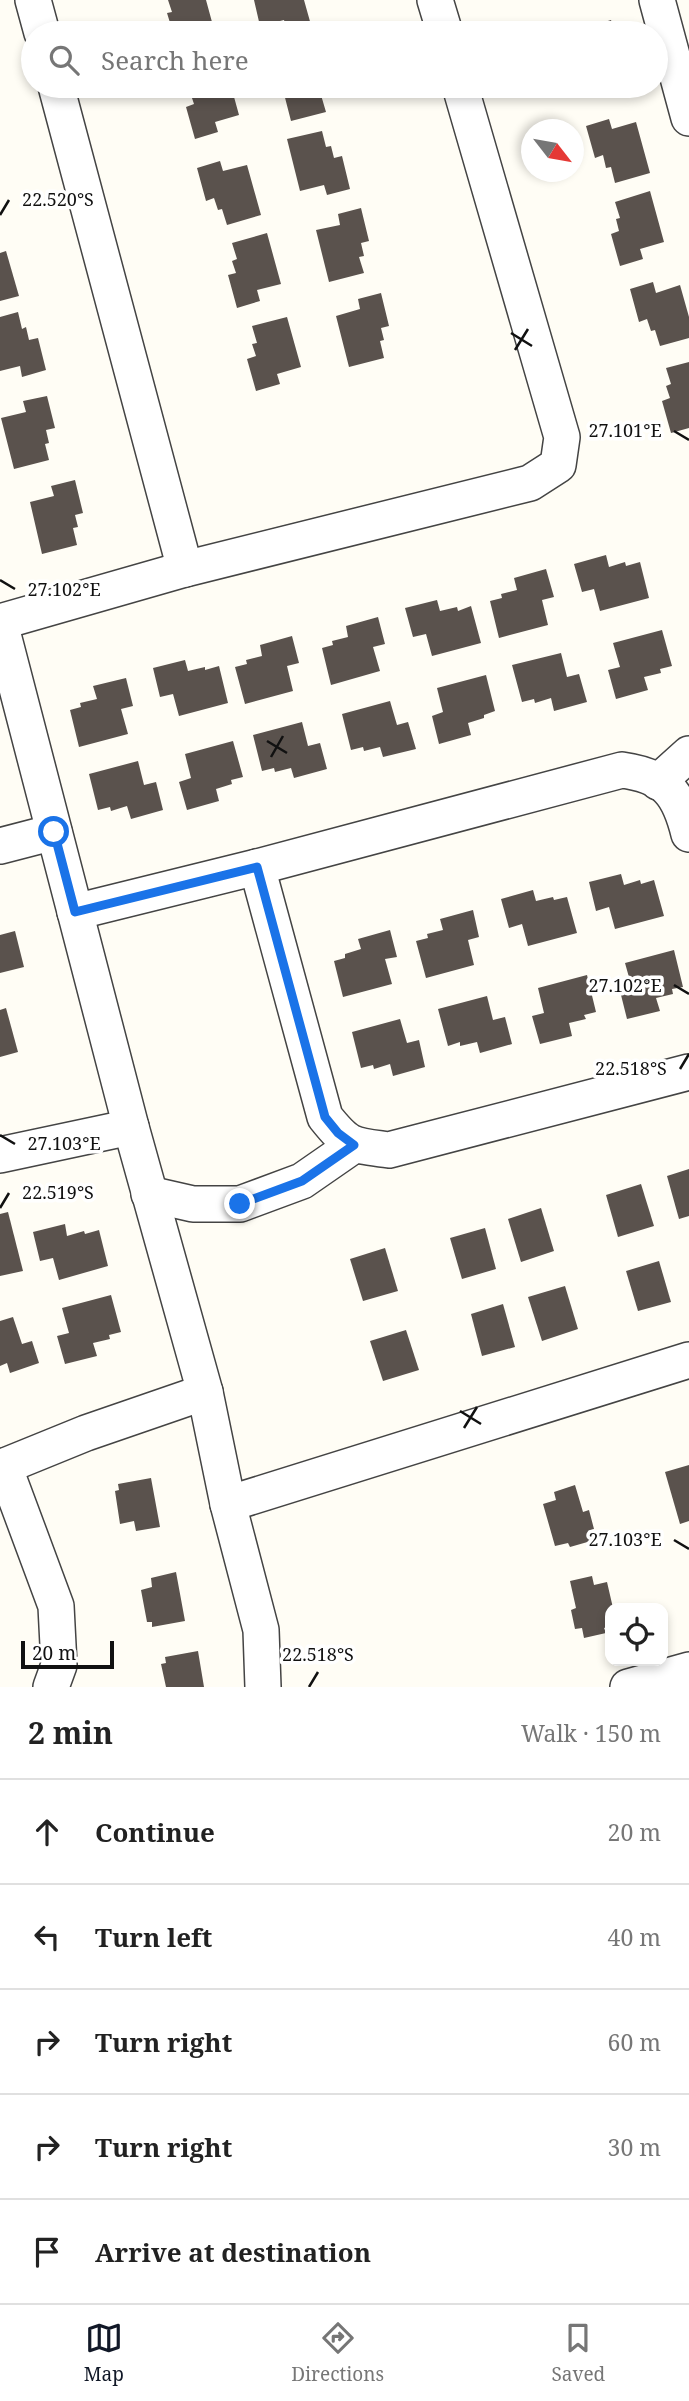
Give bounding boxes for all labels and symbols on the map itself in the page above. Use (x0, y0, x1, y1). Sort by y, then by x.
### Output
north arrow (521, 119, 584, 182)
text: 22.520°S (22, 187, 94, 211)
text: 27.101°E (588, 418, 662, 442)
text: 27.102°E (27, 577, 101, 601)
route start (38, 816, 69, 847)
text: 27.102°E (588, 973, 662, 997)
text: 22.518°S (595, 1056, 667, 1080)
text: 27.103°E (27, 1131, 101, 1155)
text: 22.519°S (22, 1180, 94, 1204)
route end (224, 1188, 255, 1219)
text: 27.103°E (588, 1527, 662, 1551)
scale bar (21, 1638, 114, 1670)
text: 22.518°S (282, 1642, 354, 1666)

